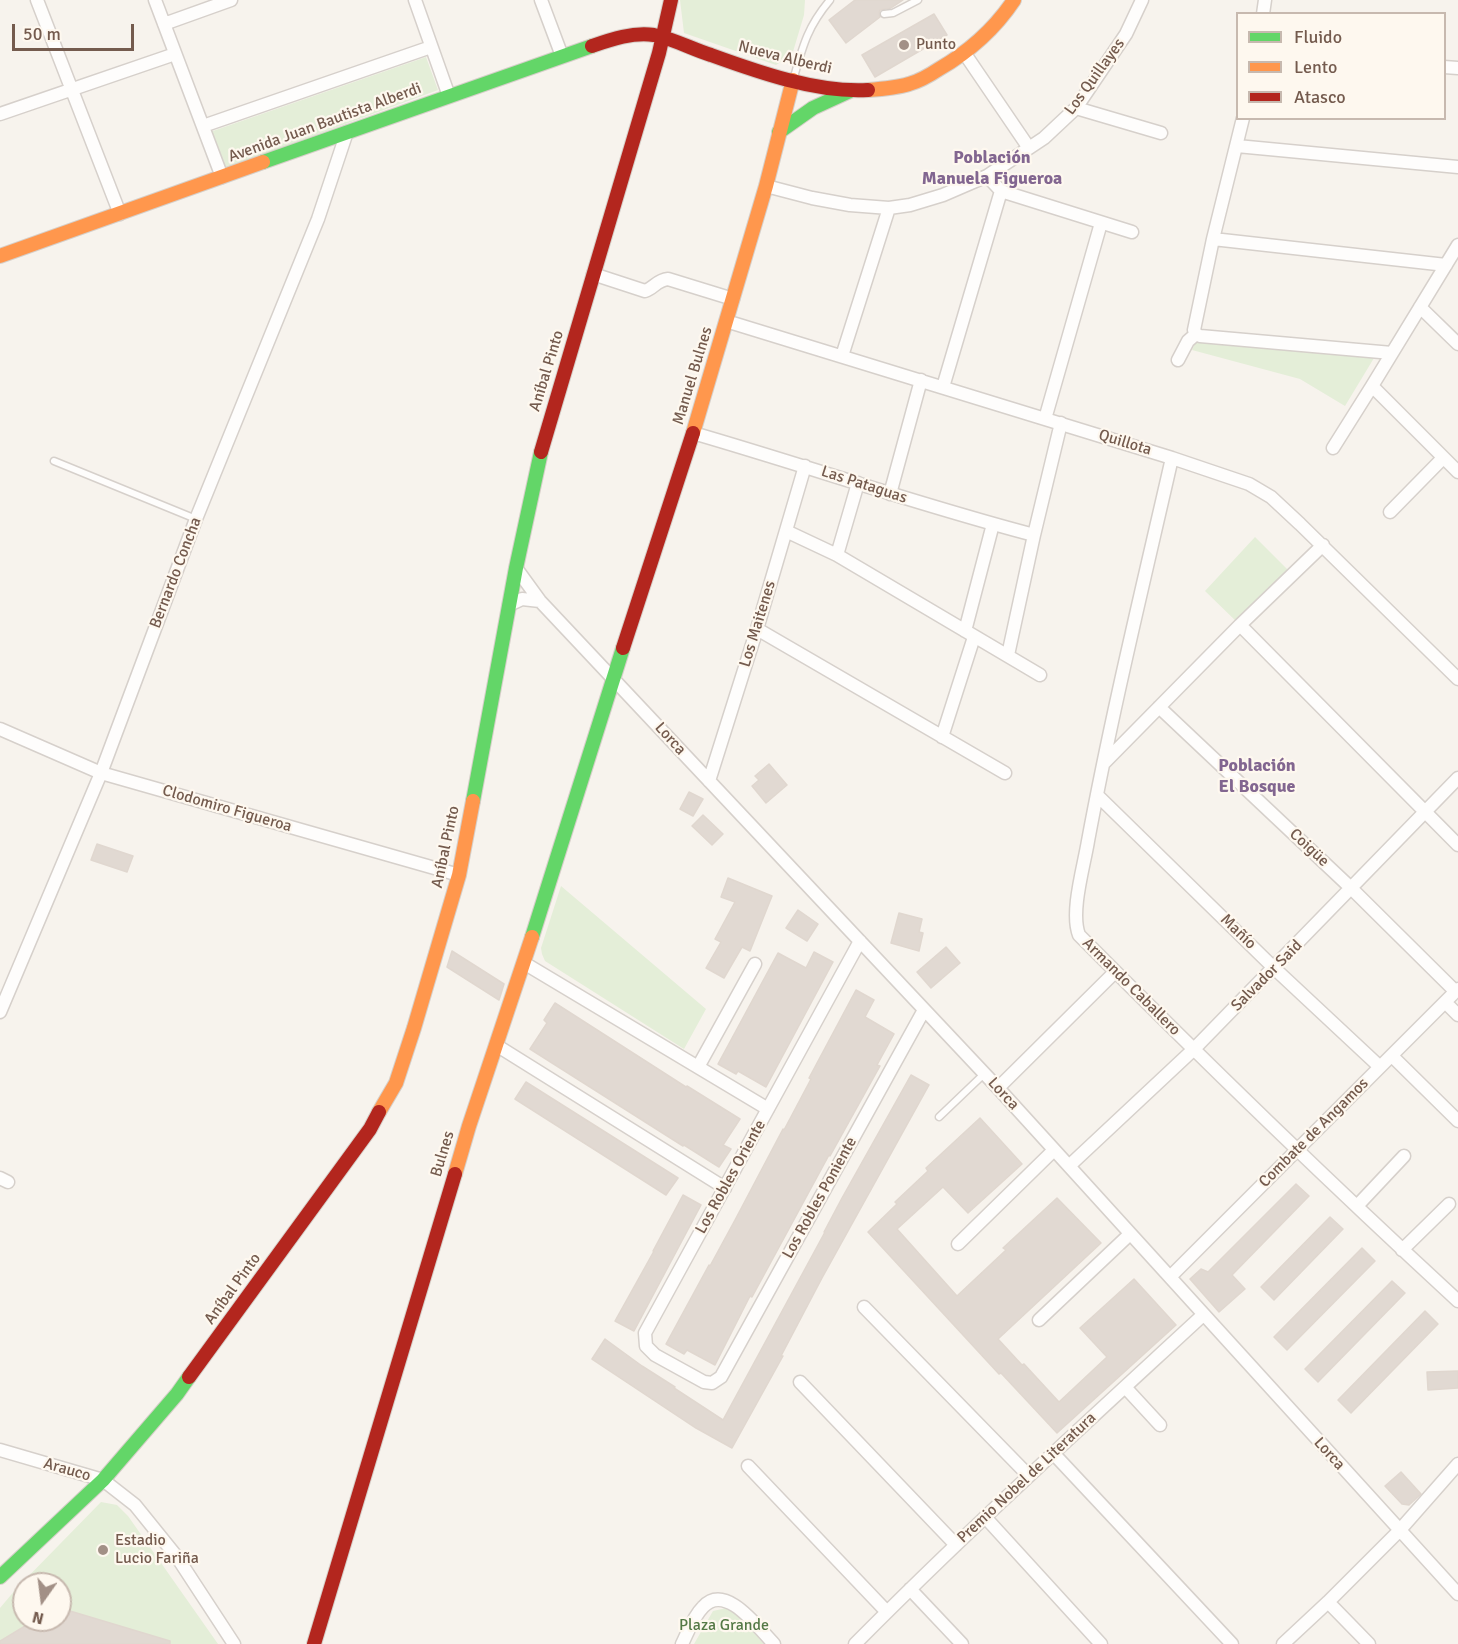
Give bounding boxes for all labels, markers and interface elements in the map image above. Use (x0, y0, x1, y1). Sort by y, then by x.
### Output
scale bar (15, 12, 136, 50)
legend (1236, 12, 1446, 120)
text: 50 m (23, 23, 61, 45)
text: Fluido (1294, 26, 1342, 48)
place label: Punto (916, 35, 956, 55)
street label: Los Quillayes (1061, 35, 1129, 119)
street label: Nueva Alberdi (736, 37, 834, 79)
marker: Punto (897, 38, 911, 52)
text: Lento (1294, 56, 1337, 78)
street label: Avenida Juan Bautista Alberdi (226, 79, 424, 167)
text: Atasco (1294, 86, 1346, 108)
district label: Población Manuela Figueroa (922, 147, 1062, 190)
street label: Manuel Bulnes (669, 325, 717, 427)
street label: Aníbal Pinto (526, 328, 568, 414)
street label: Quillota (1096, 426, 1154, 460)
street label: Las Pataguas (818, 462, 910, 508)
street label: Bernardo Concha (146, 515, 206, 631)
street label: Los Maitenes (736, 578, 780, 670)
street label: Lorca (650, 719, 690, 759)
district label: Población El Bosque (1218, 755, 1296, 798)
street label: Clodomiro Figueroa (160, 781, 294, 837)
street label: Aníbal Pinto (428, 804, 464, 890)
street label: Coigüe (1285, 825, 1333, 871)
street label: Mañío (1216, 910, 1260, 954)
street label: Armando Caballero (1078, 934, 1184, 1040)
street label: Salvador Said (1227, 936, 1307, 1016)
street label: Lorca (983, 1074, 1023, 1114)
street label: Combate de Angamos (1255, 1074, 1373, 1192)
street label: Los Robles Oriente (692, 1117, 770, 1237)
street label: Bulnes (427, 1129, 459, 1179)
street label: Los Robles Poniente (779, 1134, 861, 1262)
street label: Aníbal Pinto (201, 1250, 265, 1328)
street label: Premio Nobel de Literatura (954, 1409, 1100, 1547)
street label: Lorca (1309, 1434, 1349, 1474)
street label: Arauco (41, 1454, 93, 1486)
place label: Estadio Lucio Fariña (115, 1531, 199, 1569)
marker: Estadio Lucio Fariña (96, 1543, 110, 1557)
north arrow (12, 1572, 72, 1632)
text: N (30, 1606, 46, 1629)
park label: Plaza Grande (679, 1616, 769, 1636)

